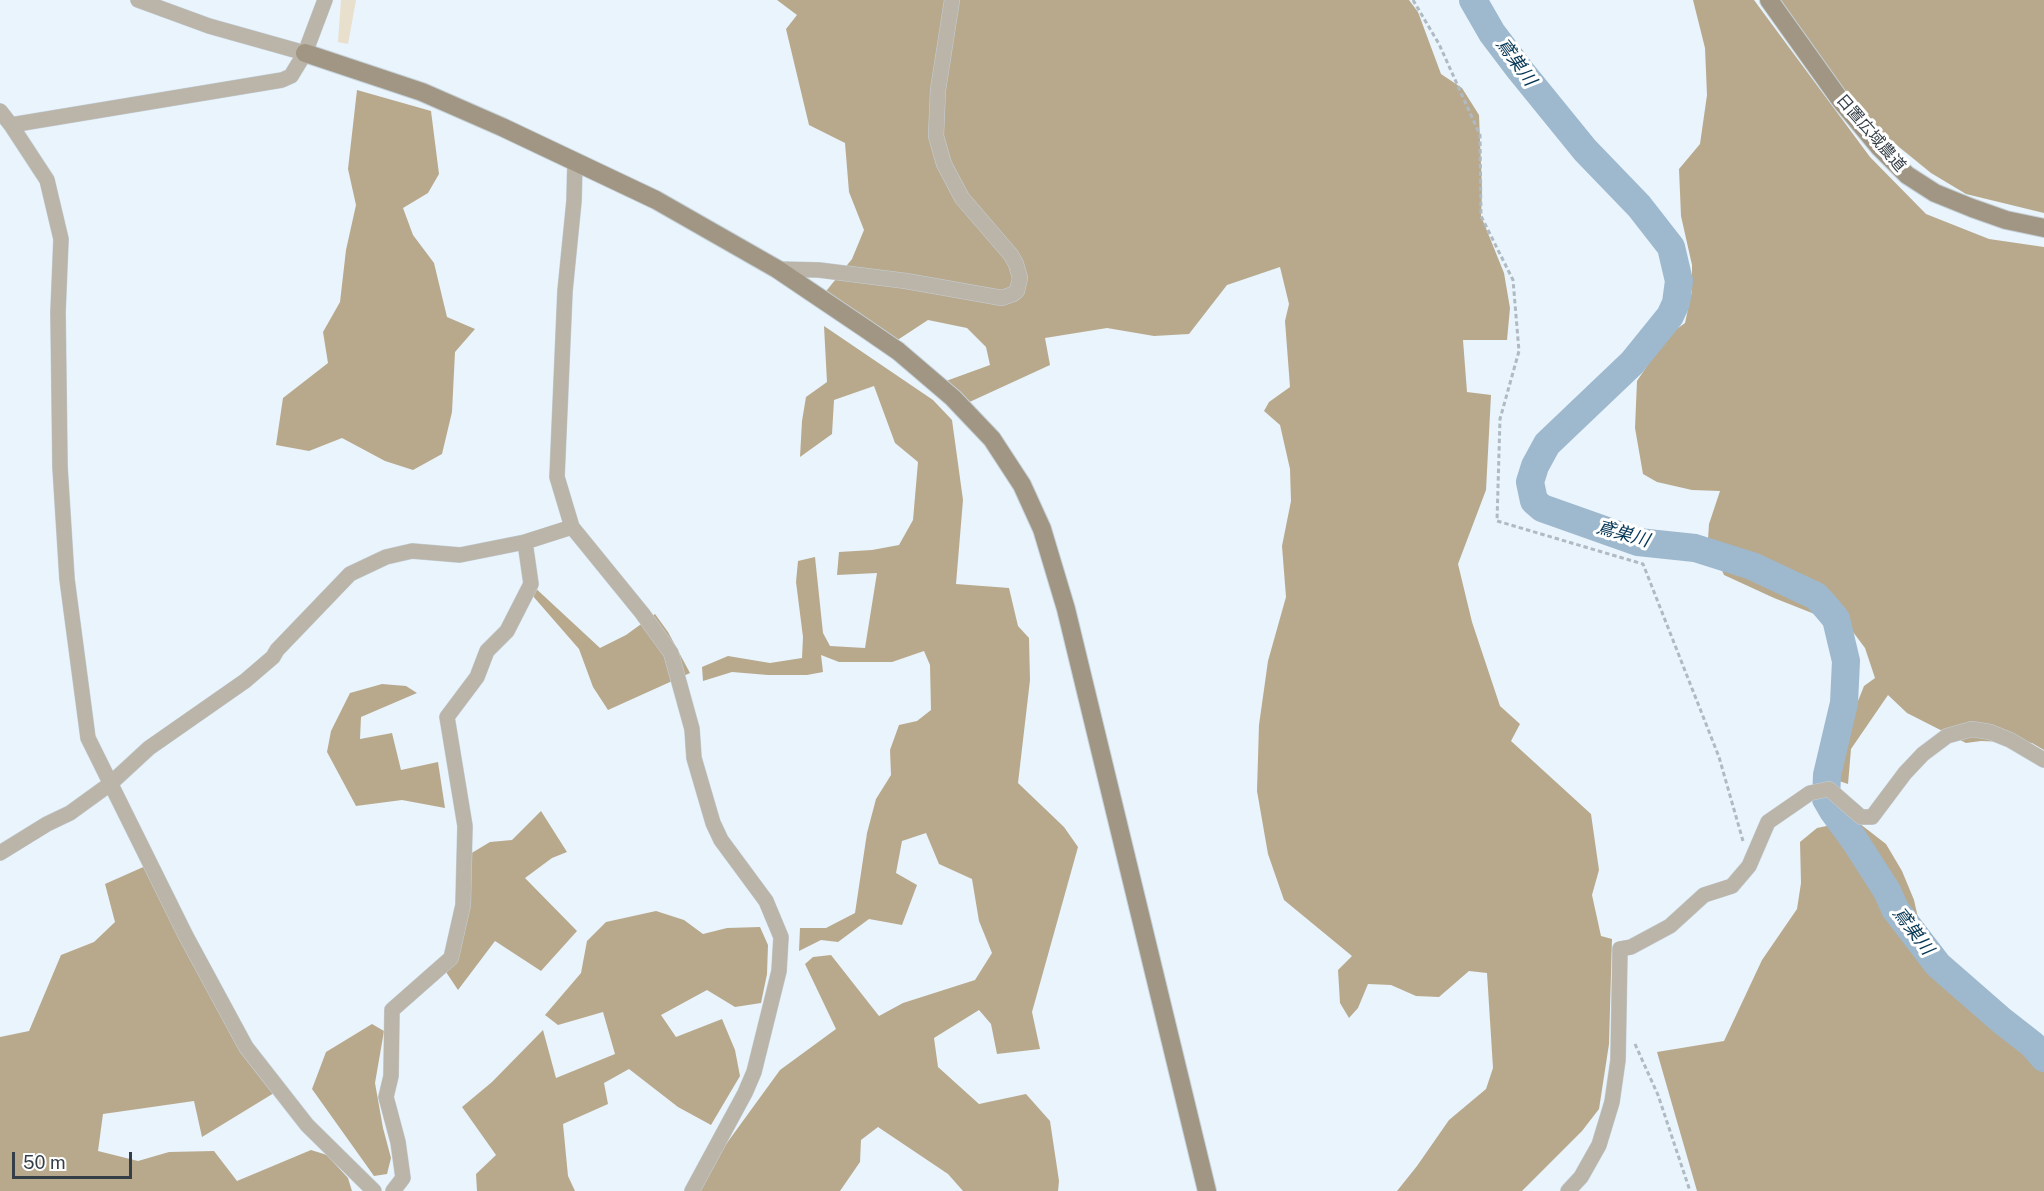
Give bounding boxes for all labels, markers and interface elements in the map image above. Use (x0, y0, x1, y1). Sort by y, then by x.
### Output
water label: 鳶巣川 (1491, 34, 1541, 90)
street label: 日置広域農道 (1832, 90, 1910, 176)
water label: 鳶巣川 (1594, 516, 1652, 552)
water label: 鳶巣川 (1888, 903, 1938, 959)
scale bar (15, 1140, 135, 1178)
text: 50 m (23, 1152, 66, 1173)

